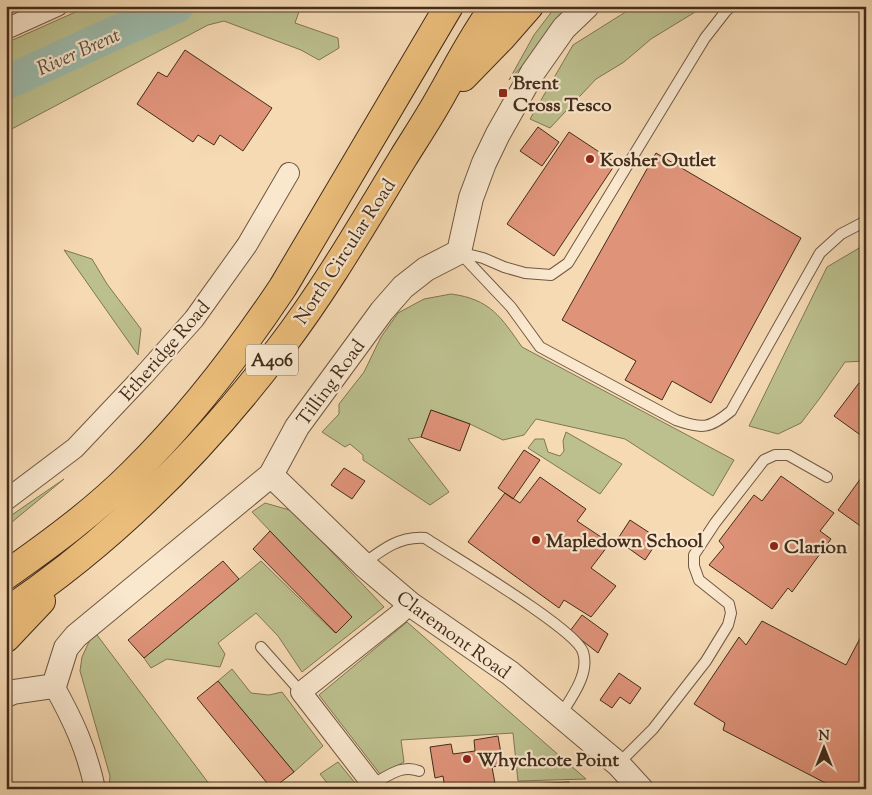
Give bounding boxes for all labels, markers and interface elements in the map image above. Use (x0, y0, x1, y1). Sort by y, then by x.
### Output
water label: River Brent (33, 22, 125, 85)
place label: Brent Cross Tesco (513, 71, 612, 120)
marker: Brent Cross Tesco (497, 87, 509, 99)
place label: Kosher Outlet (600, 148, 716, 175)
marker: Kosher Outlet (584, 153, 596, 165)
street label: North Circular Road (289, 174, 404, 330)
street label: Etheridge Road (115, 295, 217, 408)
street label: Tilling Road (291, 335, 373, 432)
road number: A406 (246, 344, 298, 376)
place label: Mapledown School (546, 529, 704, 556)
marker: Mapledown School (530, 534, 542, 546)
place label: Clarion (784, 535, 848, 562)
marker: Clarion (768, 540, 780, 552)
street label: Claremont Road (390, 585, 515, 687)
north arrow (800, 722, 850, 772)
text: N (818, 727, 830, 747)
place label: Whychcote Point (477, 748, 620, 775)
marker: Whychcote Point (461, 753, 473, 765)

